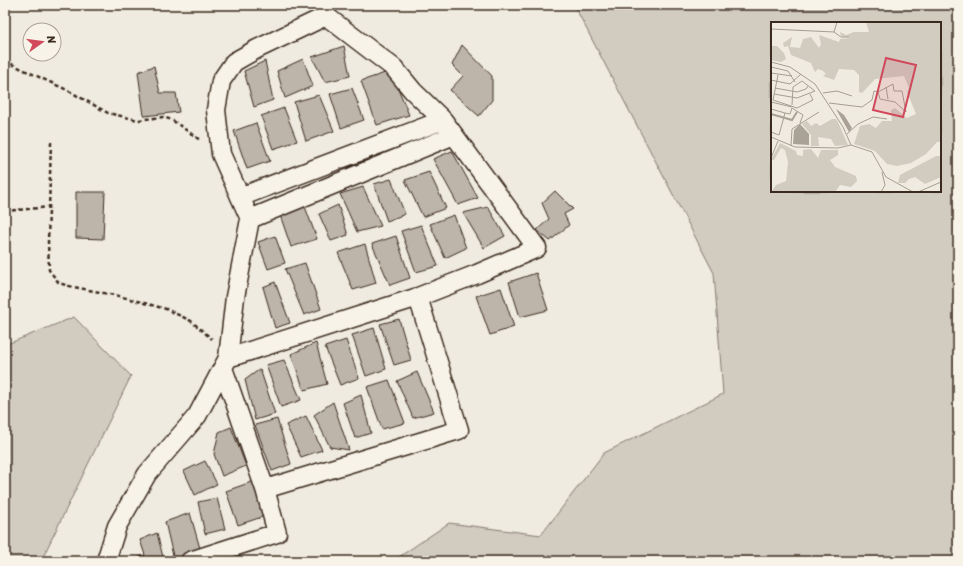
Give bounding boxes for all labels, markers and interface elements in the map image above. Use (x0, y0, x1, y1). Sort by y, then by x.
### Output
north arrow (22, 22, 62, 62)
inset map (771, 22, 941, 192)
text: N (41, 33, 61, 46)

